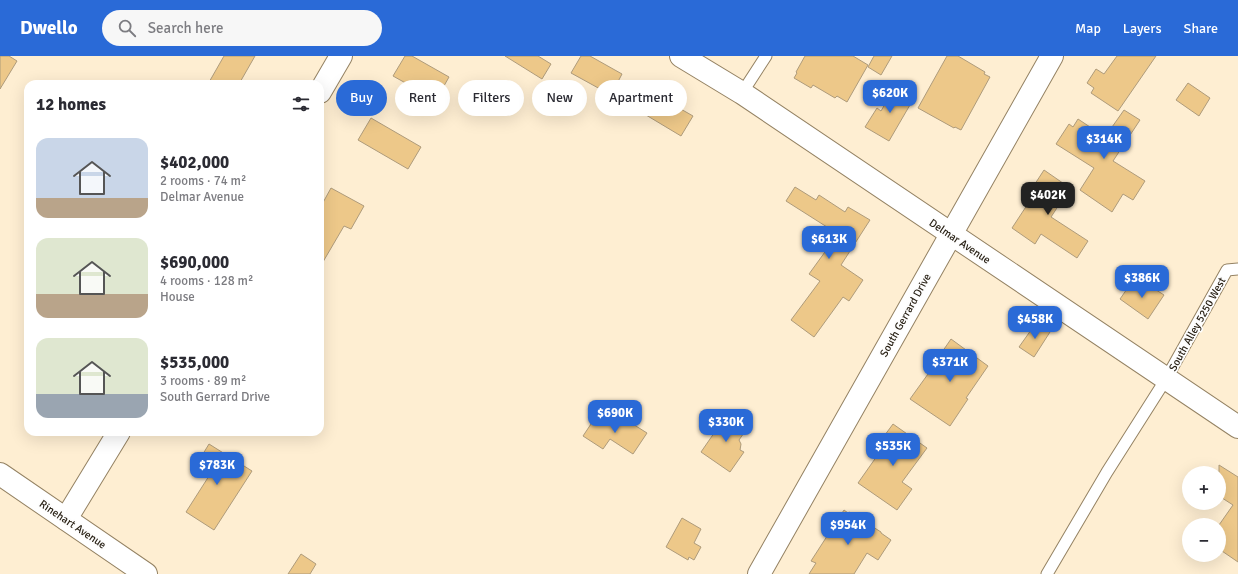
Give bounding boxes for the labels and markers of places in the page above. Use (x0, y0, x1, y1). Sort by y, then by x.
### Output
pin: $620K (862, 80, 918, 114)
pin: $314K (1076, 126, 1132, 160)
pin: $402K (1020, 182, 1076, 216)
pin: $613K (801, 226, 857, 260)
pin: $386K (1114, 265, 1170, 299)
pin: $458K (1007, 306, 1063, 340)
pin: $371K (922, 349, 978, 383)
pin: $690K (587, 400, 643, 434)
pin: $330K (698, 409, 754, 443)
pin: $535K (865, 433, 921, 467)
pin: $783K (189, 452, 245, 486)
pin: $954K (820, 512, 876, 546)

